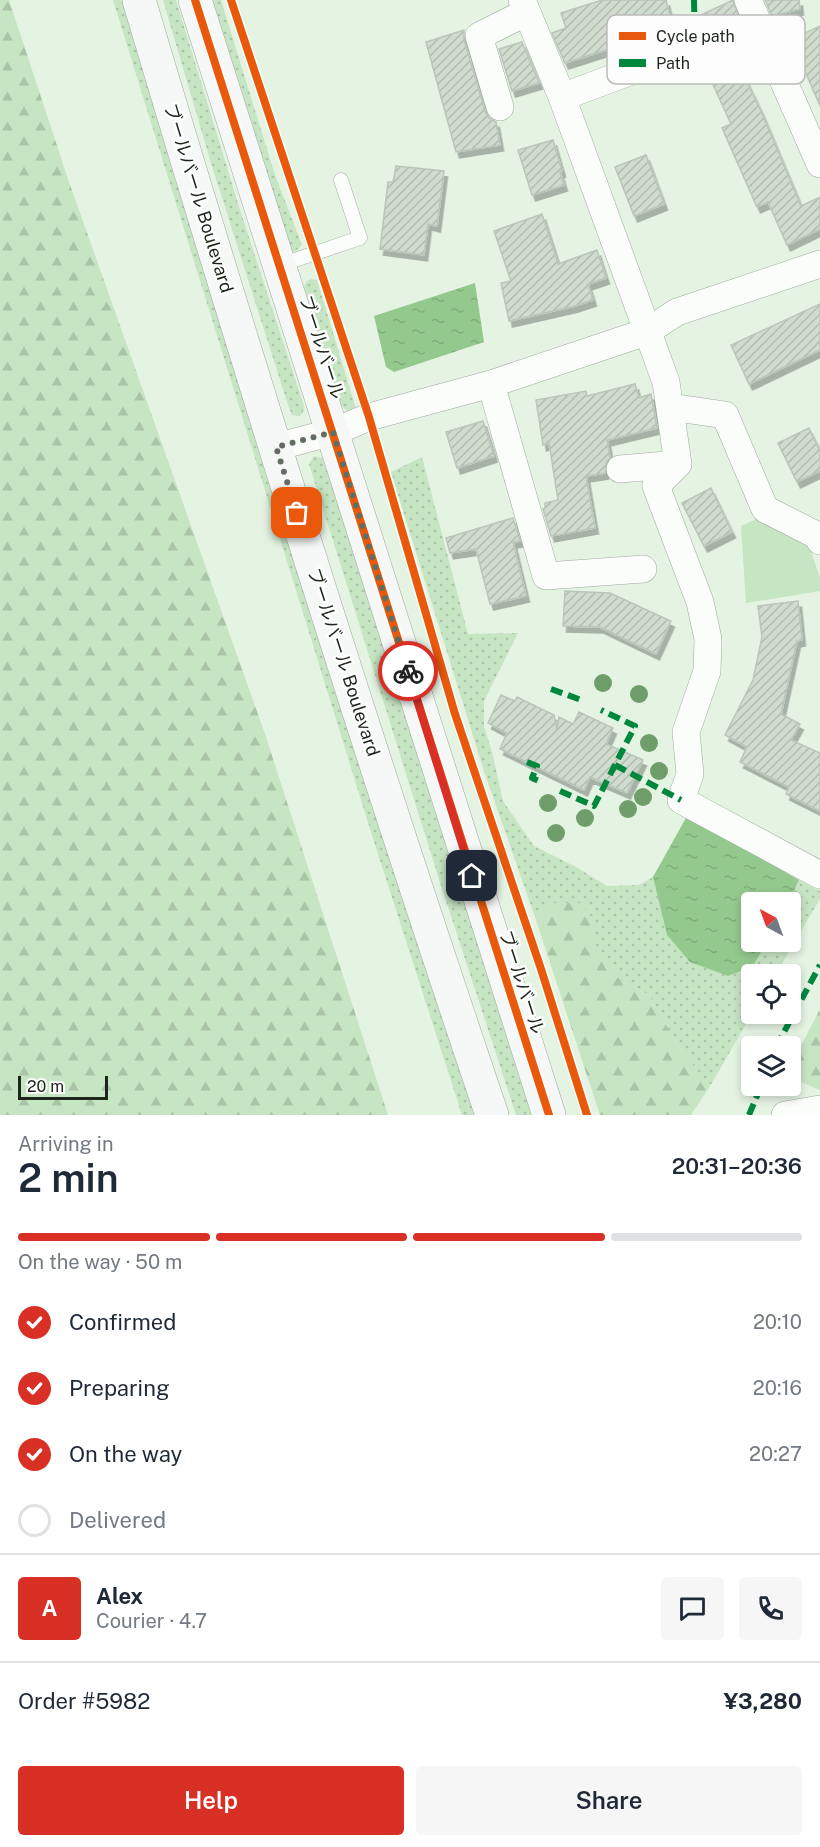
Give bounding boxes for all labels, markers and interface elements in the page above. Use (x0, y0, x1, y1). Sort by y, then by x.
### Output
legend (607, 15, 805, 84)
text: Cycle path (656, 27, 735, 46)
text: Path (656, 54, 690, 73)
street label: ブールバール Boulevard (160, 101, 238, 295)
street label: ブールバール (295, 292, 349, 402)
pin (271, 487, 322, 538)
icon: bag (280, 496, 313, 529)
street label: ブールバール Boulevard (304, 565, 384, 759)
courier (378, 641, 438, 701)
icon: bike (392, 655, 425, 688)
pin (446, 850, 497, 901)
icon: home (455, 859, 488, 892)
north arrow (741, 892, 801, 952)
map controls (741, 892, 801, 1096)
street label: ブールバール (495, 927, 549, 1037)
button: locate (741, 964, 801, 1024)
button: layers (741, 1036, 801, 1096)
scale bar (18, 1073, 108, 1100)
text: 20 m (27, 1077, 64, 1096)
text: Arriving in (18, 1132, 113, 1156)
text: 20:31–20:36 (672, 1153, 802, 1179)
text: 2 min (18, 1155, 119, 1201)
text: On the way · 50 m (18, 1250, 182, 1274)
icon: check (18, 1306, 51, 1339)
text: Confirmed (69, 1309, 176, 1335)
text: 20:10 (753, 1310, 802, 1334)
icon: check (18, 1372, 51, 1405)
text: Preparing (69, 1375, 170, 1401)
text: 20:16 (753, 1376, 802, 1400)
icon: check (18, 1438, 51, 1471)
text: On the way (69, 1441, 182, 1467)
text: 20:27 (749, 1442, 802, 1466)
text: Delivered (69, 1507, 166, 1533)
button: chat (661, 1577, 724, 1640)
button: phone (739, 1577, 802, 1640)
text: Alex (96, 1583, 143, 1609)
text: A (42, 1595, 57, 1621)
text: Courier · 4.7 (96, 1609, 207, 1633)
text: Order #5982 (18, 1688, 150, 1714)
text: ¥3,280 (723, 1688, 802, 1714)
button: Help (18, 1766, 404, 1835)
button: Share (416, 1766, 802, 1835)

